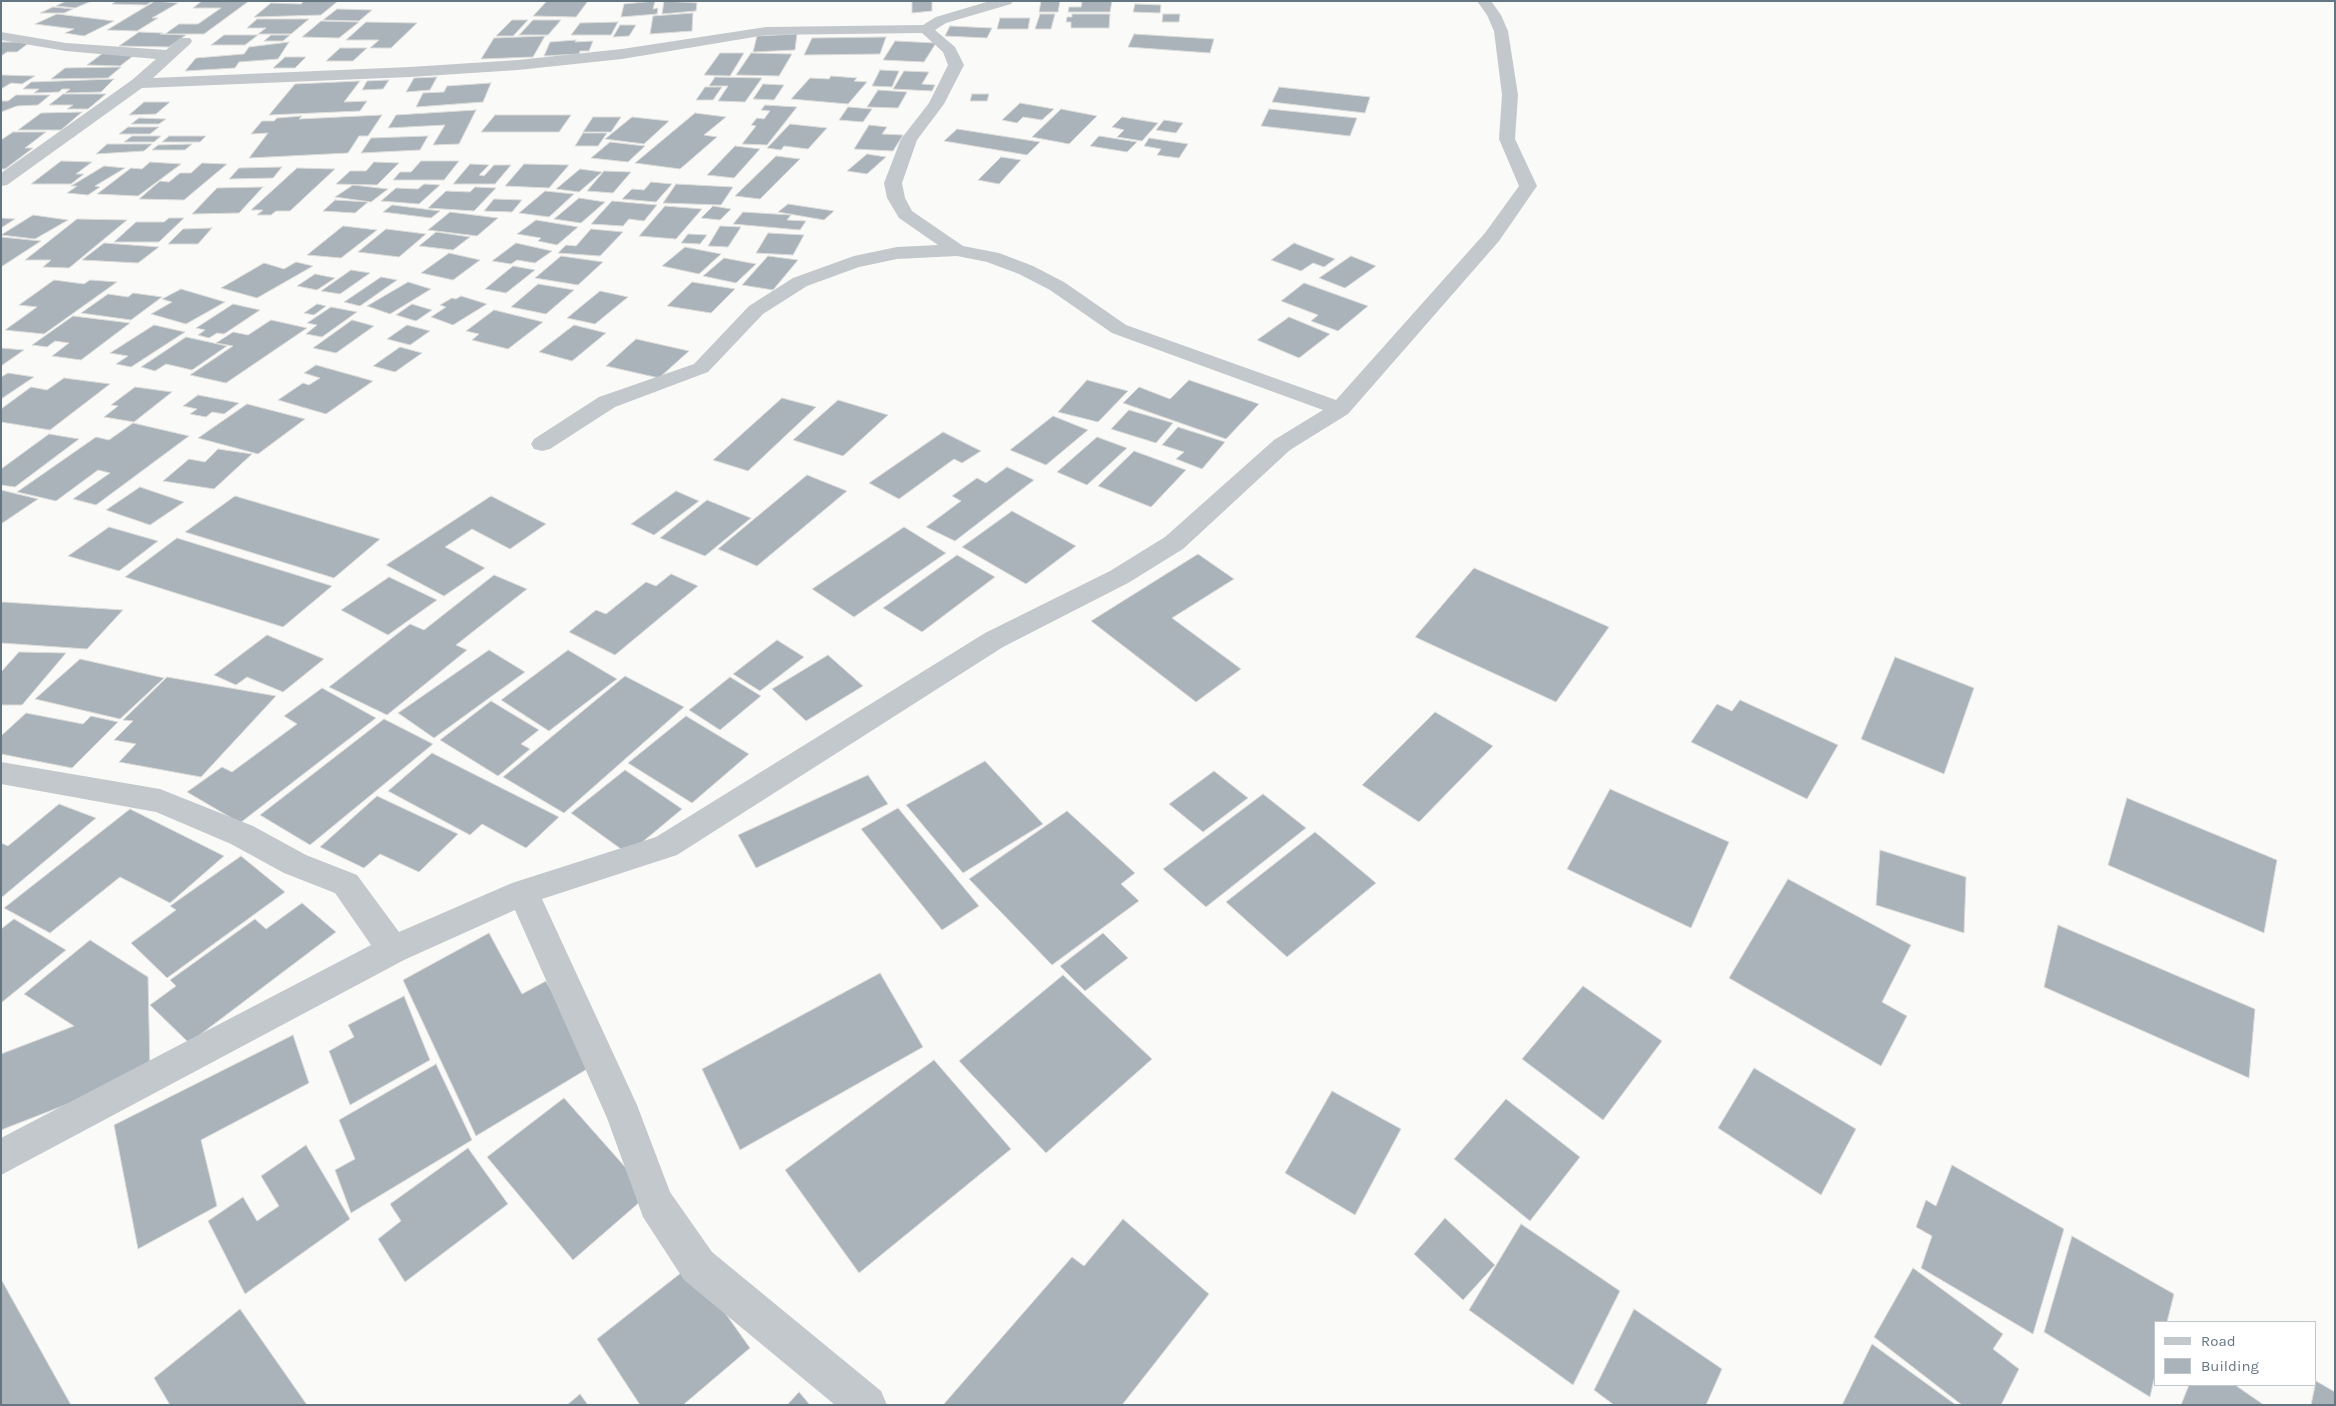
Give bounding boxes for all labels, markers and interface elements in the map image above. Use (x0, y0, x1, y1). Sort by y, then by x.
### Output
legend (2154, 1321, 2316, 1386)
text: Road (2201, 1332, 2236, 1350)
text: Building (2201, 1357, 2259, 1375)

